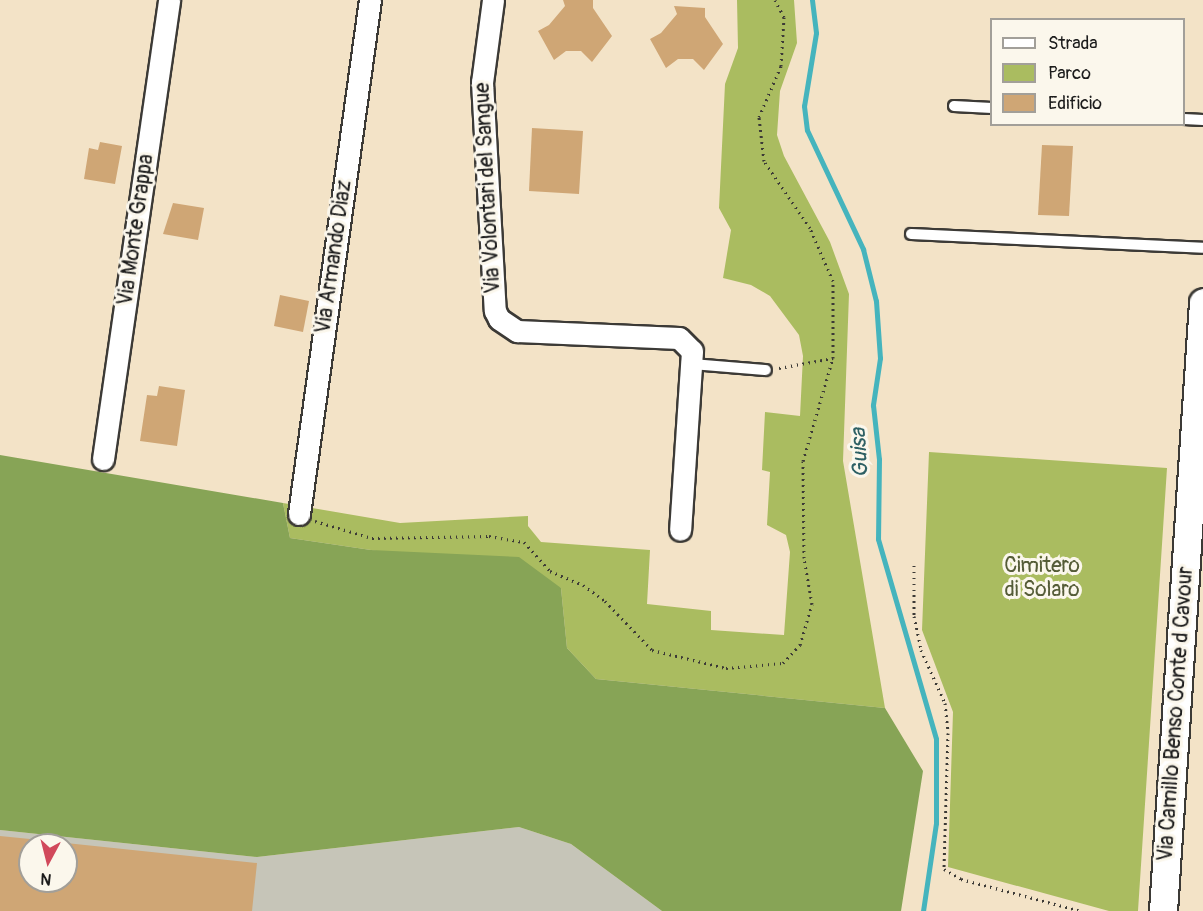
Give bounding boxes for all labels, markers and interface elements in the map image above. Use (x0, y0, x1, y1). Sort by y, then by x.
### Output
legend (990, 18, 1185, 126)
text: Strada (1048, 32, 1098, 55)
text: Parco (1048, 62, 1091, 85)
street label: Via Volontari del Sangue (470, 82, 506, 294)
text: Edificio (1048, 92, 1102, 115)
street label: Via Monte Grappa (113, 153, 159, 307)
street label: Via Armando Diaz (311, 179, 357, 335)
water label: Guisa (846, 428, 874, 478)
park label: Cimitero di Solaro (1004, 553, 1080, 603)
street label: Via Camillo Benso Conte d Cavour (1153, 566, 1199, 862)
north arrow (18, 833, 78, 893)
text: N (39, 868, 53, 889)

